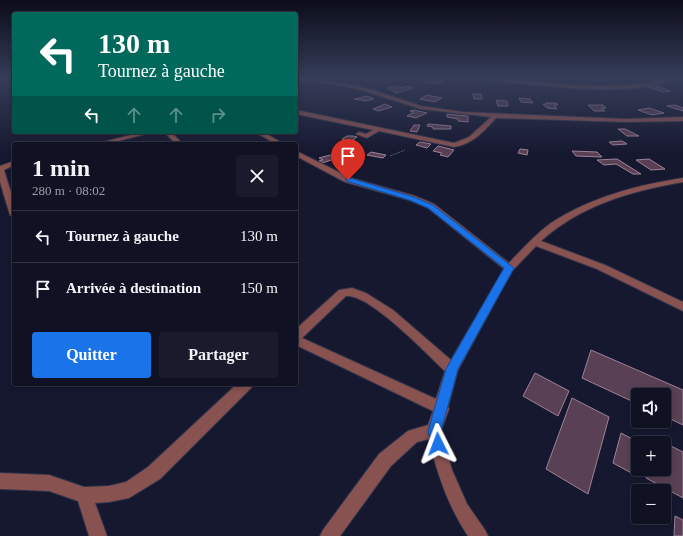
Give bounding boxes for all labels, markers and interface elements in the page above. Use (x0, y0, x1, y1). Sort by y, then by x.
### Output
icon: left (32, 28, 84, 80)
text: 130 m (98, 28, 170, 59)
text: Tournez à gauche (98, 61, 225, 81)
icon: left (81, 104, 103, 126)
icon: ahead (123, 104, 145, 126)
icon: ahead (165, 104, 187, 126)
icon: right (207, 104, 229, 126)
pin (331, 139, 365, 180)
icon: arrive (337, 145, 359, 167)
text: 1 min (32, 155, 90, 181)
button: close (236, 155, 278, 197)
text: 280 m · 08:02 (32, 183, 105, 198)
icon: left (32, 226, 54, 248)
text: Tournez à gauche (66, 228, 179, 244)
text: 130 m (240, 228, 278, 244)
icon: arrive (32, 278, 54, 300)
text: Arrivée à destination (66, 280, 201, 296)
text: 150 m (240, 280, 278, 296)
button: Quitter (32, 332, 151, 378)
button: Partager (159, 332, 278, 378)
map controls (631, 388, 671, 524)
button: sound (631, 388, 671, 428)
position arrow (417, 423, 459, 465)
button: + (631, 436, 671, 476)
button: − (631, 484, 671, 524)

